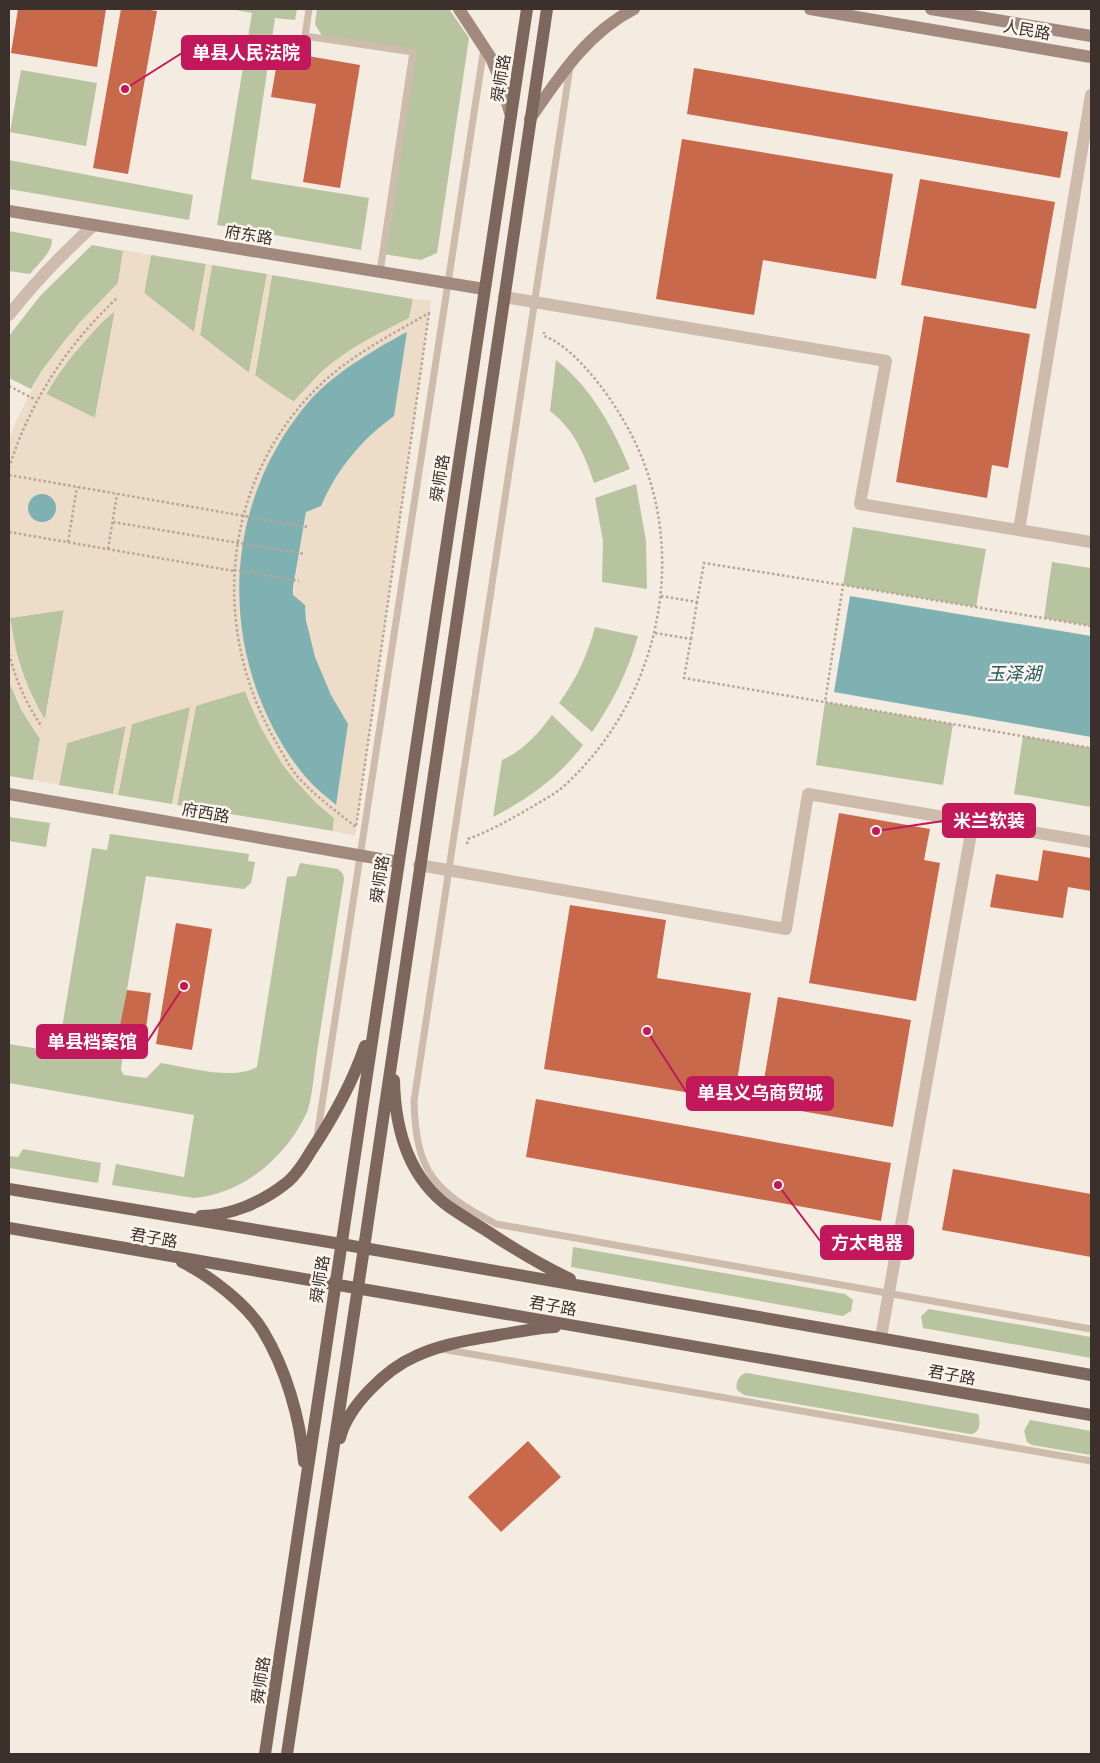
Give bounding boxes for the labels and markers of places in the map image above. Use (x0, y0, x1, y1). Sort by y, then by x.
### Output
callout: 单县人民法院 (182, 36, 310, 69)
callout: 米兰软装 (943, 804, 1035, 837)
callout: 单县档案馆 (37, 1025, 147, 1058)
callout: 单县义乌商贸城 (687, 1077, 833, 1110)
callout: 方太电器 (821, 1226, 913, 1259)

